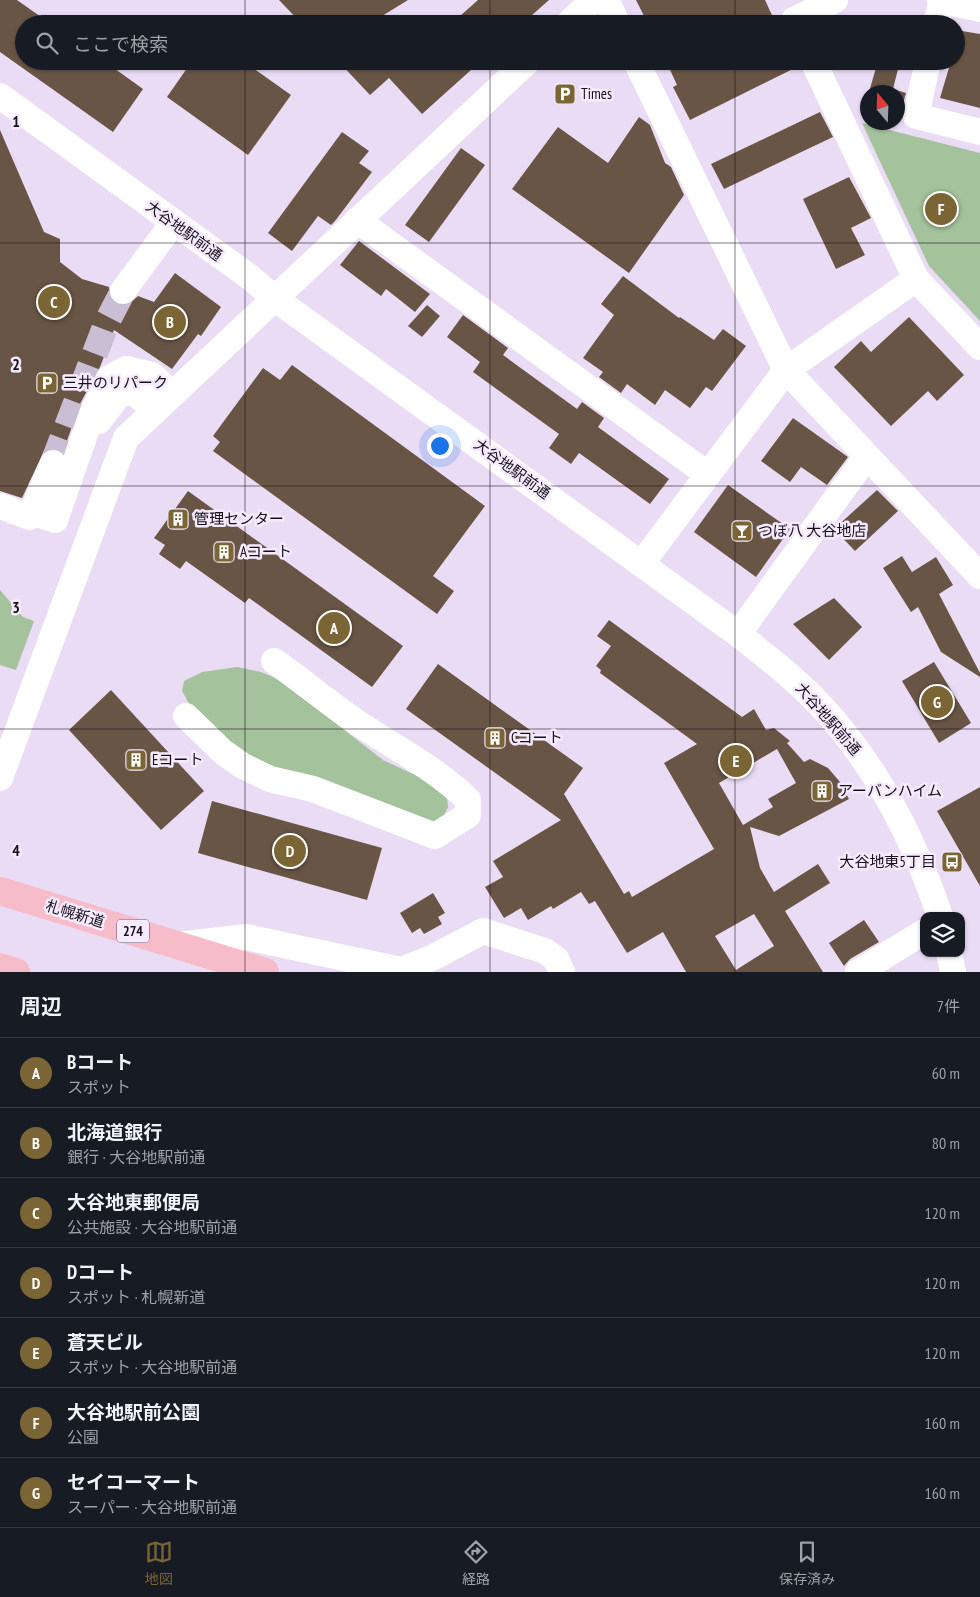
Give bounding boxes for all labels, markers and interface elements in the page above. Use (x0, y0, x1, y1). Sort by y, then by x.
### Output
search box (15, 15, 965, 70)
icon: search (33, 29, 61, 57)
text: ここで検索 (73, 32, 168, 56)
parking icon: Times (553, 82, 577, 106)
place label: Times (581, 84, 612, 103)
north arrow (860, 85, 905, 130)
text: 1 (12, 111, 20, 131)
pin: F (925, 190, 957, 228)
street label: 大谷地駅前通 (142, 196, 226, 265)
pin: C (38, 283, 70, 321)
pin: B (154, 303, 186, 341)
text: 2 (12, 354, 20, 374)
parking icon: 三井のリパーク (35, 371, 59, 395)
place label: 三井のリパーク (63, 373, 168, 392)
your location (427, 433, 453, 459)
street label: 大谷地駅前通 (470, 434, 554, 503)
building icon: 管理センター (166, 507, 190, 531)
place label: 管理センター (194, 509, 284, 528)
bar icon: つぼ八 大谷地店 (730, 519, 754, 543)
place label: つぼ八 大谷地店 (758, 521, 866, 540)
building icon: Aコート (212, 540, 236, 564)
place label: Aコート (240, 542, 292, 561)
text: 3 (12, 597, 20, 617)
pin: A (318, 609, 350, 647)
street label: 大谷地駅前通 (792, 678, 865, 759)
pin: G (921, 683, 953, 721)
building icon: Cコート (483, 726, 507, 750)
place label: Cコート (511, 728, 563, 747)
pin: E (720, 742, 752, 780)
building icon: Eコート (124, 748, 148, 772)
place label: Eコート (152, 750, 203, 769)
building icon: アーバンハイム (810, 779, 834, 803)
place label: アーバンハイム (838, 781, 942, 800)
pin: D (274, 832, 306, 870)
text: 4 (12, 840, 20, 860)
bus stop icon: 大谷地東5丁目 (940, 850, 964, 874)
place label: 大谷地東5丁目 (839, 852, 936, 871)
street label: 札幌新道 (44, 896, 107, 931)
map controls (920, 912, 965, 957)
button: layers (920, 912, 965, 957)
road number: 274 (117, 919, 149, 942)
text: 周辺 (20, 993, 62, 1020)
text: 7件 (937, 996, 960, 1016)
text: Bコート (67, 1050, 133, 1074)
text: A (32, 1063, 40, 1083)
text: 60 m (932, 1063, 960, 1083)
text: スポット (67, 1077, 131, 1097)
text: 北海道銀行 (67, 1120, 162, 1144)
text: B (32, 1133, 40, 1153)
text: 80 m (932, 1133, 960, 1153)
text: 銀行 · 大谷地駅前通 (67, 1147, 205, 1167)
text: 大谷地東郵便局 (67, 1190, 200, 1214)
text: C (32, 1203, 40, 1223)
text: 120 m (925, 1203, 960, 1223)
text: 公共施設 · 大谷地駅前通 (67, 1217, 237, 1237)
text: Dコート (67, 1260, 134, 1284)
text: D (32, 1273, 40, 1293)
text: 120 m (925, 1273, 960, 1293)
text: スポット · 札幌新道 (67, 1287, 205, 1307)
text: 蒼天ビル (67, 1330, 143, 1354)
text: E (33, 1343, 39, 1363)
text: 120 m (925, 1343, 960, 1363)
text: スポット · 大谷地駅前通 (67, 1357, 237, 1377)
text: 大谷地駅前公園 (67, 1400, 200, 1424)
text: F (33, 1413, 39, 1433)
text: 160 m (925, 1413, 960, 1433)
text: 公園 (67, 1427, 99, 1447)
text: セイコーマート (67, 1470, 200, 1494)
text: G (32, 1483, 40, 1503)
text: 160 m (925, 1483, 960, 1503)
text: スーパー · 大谷地駅前通 (67, 1497, 237, 1517)
tab: 地図 (145, 1538, 173, 1588)
tab: 経路 (462, 1538, 490, 1588)
tab: 保存済み (779, 1538, 835, 1588)

